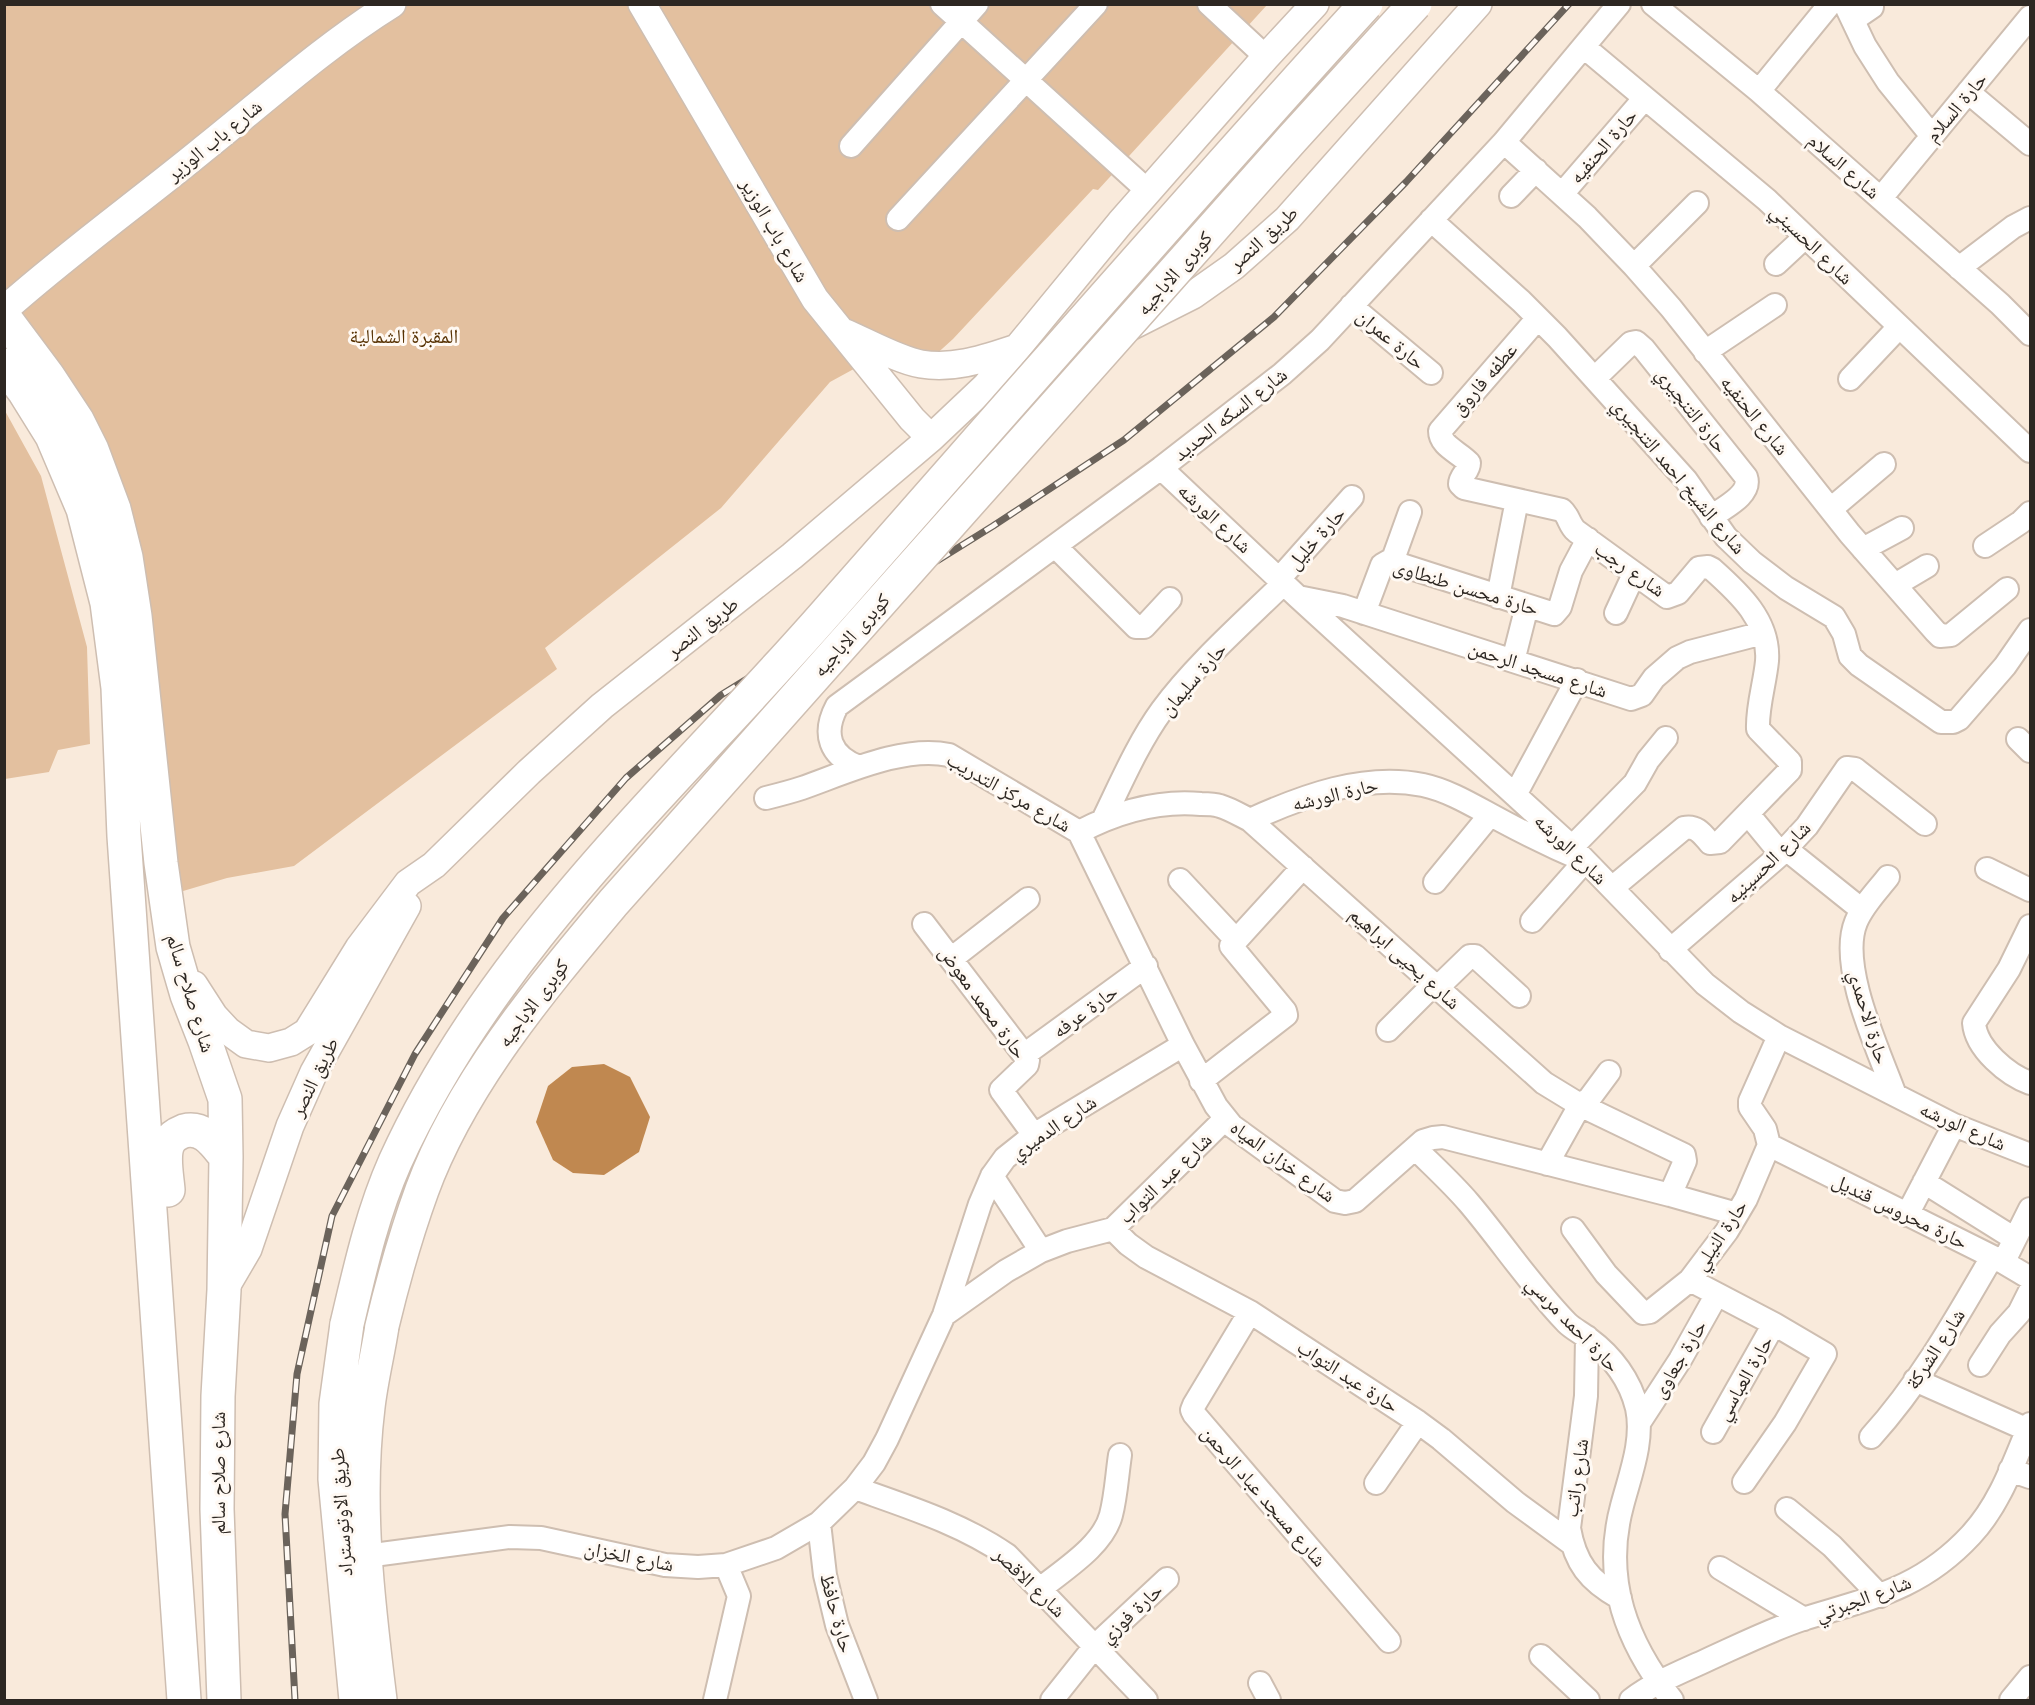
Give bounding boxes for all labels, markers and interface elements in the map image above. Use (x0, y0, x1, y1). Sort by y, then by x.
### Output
street label: حارة السلام (1920, 67, 1994, 148)
street label: شارع باب الوزير (160, 94, 267, 187)
street label: حارة الحنفيه (1564, 103, 1642, 188)
street label: شارع السلام (1802, 128, 1885, 205)
street label: شارع باب الوزير (734, 173, 814, 287)
street label: شارع الحسيني (1763, 199, 1858, 292)
street label: طريق النصر (1223, 201, 1303, 276)
street label: كوبرى الاباجيه (1131, 226, 1217, 320)
street label: حارة عمران (1352, 303, 1430, 375)
park label: المقبرة الشمالية (350, 324, 458, 348)
street label: عطفه فاروق (1446, 338, 1522, 420)
street label: شارع السكه الحديد (1168, 362, 1292, 467)
street label: حارة التنجيري (1648, 362, 1733, 460)
street label: شارع الحنفيه (1715, 370, 1794, 460)
street label: شارع الشيخ احمد التنجيري (1604, 393, 1751, 561)
street label: شارع الورشه (1173, 478, 1257, 559)
street label: حارة خليل (1282, 502, 1351, 574)
street label: شارع رجب (1590, 536, 1670, 603)
street label: حارة محسن طنطاوى (1390, 553, 1542, 621)
street label: كوبرى الاباجيه (807, 588, 895, 682)
street label: طريق النصر (660, 591, 743, 663)
street label: شارع مسجد الرحمن (1465, 635, 1610, 704)
street label: حارة سليمان (1155, 637, 1232, 721)
street label: شارع مركز التدريب (942, 747, 1075, 838)
street label: حارة الورشه (1290, 772, 1381, 816)
street label: شارع الورشه (1529, 808, 1612, 890)
street label: شارع الحسينيه (1721, 816, 1816, 909)
street label: شارع يحيى ابراهيم (1343, 902, 1466, 1016)
street label: شارع صلاح سالم (160, 931, 220, 1056)
street label: حارة محمد معوض (934, 941, 1032, 1063)
street label: كوبرى الاباجيه (492, 954, 574, 1052)
street label: حارة الاحمدي (1839, 967, 1895, 1068)
street label: حارة عرفه (1048, 979, 1123, 1043)
street label: طريق النصر (284, 1033, 343, 1121)
street label: شارع الدميري (1005, 1089, 1103, 1168)
street label: شارع الورشه (1916, 1096, 2010, 1157)
street label: شارع خزان المياه (1225, 1115, 1340, 1208)
street label: شارع عبد التواب (1113, 1128, 1217, 1229)
street label: حارة محروس قنديل (1828, 1168, 1972, 1254)
street label: حارة النيلي (1688, 1195, 1756, 1277)
street label: حارة احمد مرسي (1518, 1271, 1625, 1380)
street label: شارع الشركة (1900, 1304, 1971, 1394)
street label: حارة جعاوى (1646, 1315, 1712, 1403)
street label: حارة العباسي (1710, 1331, 1782, 1427)
street label: حارة عبد التواب (1293, 1334, 1403, 1418)
street label: شارع صلاح سالم (206, 1412, 232, 1534)
street label: شارع مسجد عباد الرحمن (1195, 1421, 1332, 1572)
street label: شارع راتب (1559, 1437, 1594, 1519)
street label: طريق الاوتوستراد (325, 1447, 357, 1577)
street label: شارع الخزان (582, 1536, 676, 1577)
street label: شارع الاقصر (988, 1541, 1071, 1623)
street label: شارع الجبرتي (1812, 1570, 1916, 1630)
street label: حارة حافظ (815, 1571, 859, 1655)
street label: حارة فوزي (1095, 1578, 1170, 1651)

